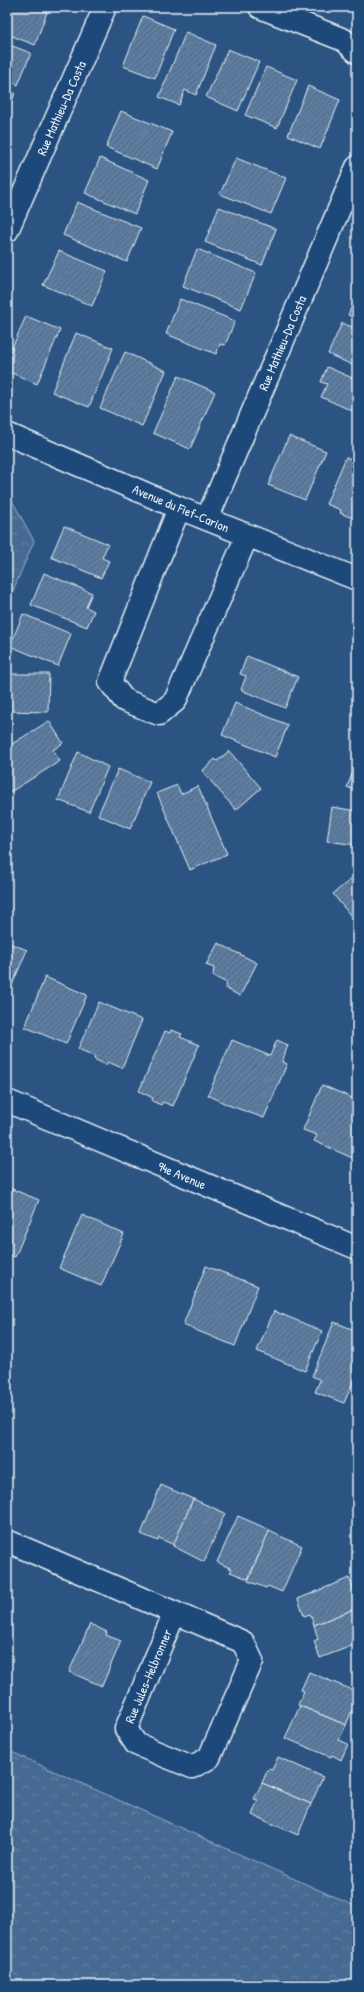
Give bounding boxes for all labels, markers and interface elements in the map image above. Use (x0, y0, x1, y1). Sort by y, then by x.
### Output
street label: Rue Mathieu-Da Costa (32, 58, 90, 158)
street label: Rue Mathieu-Da Costa (254, 293, 310, 393)
street label: Avenue du Fief-Carion (130, 480, 232, 537)
street label: 94e Avenue (155, 1157, 209, 1193)
street label: Rue Jules-Helbronner (120, 1626, 176, 1726)

